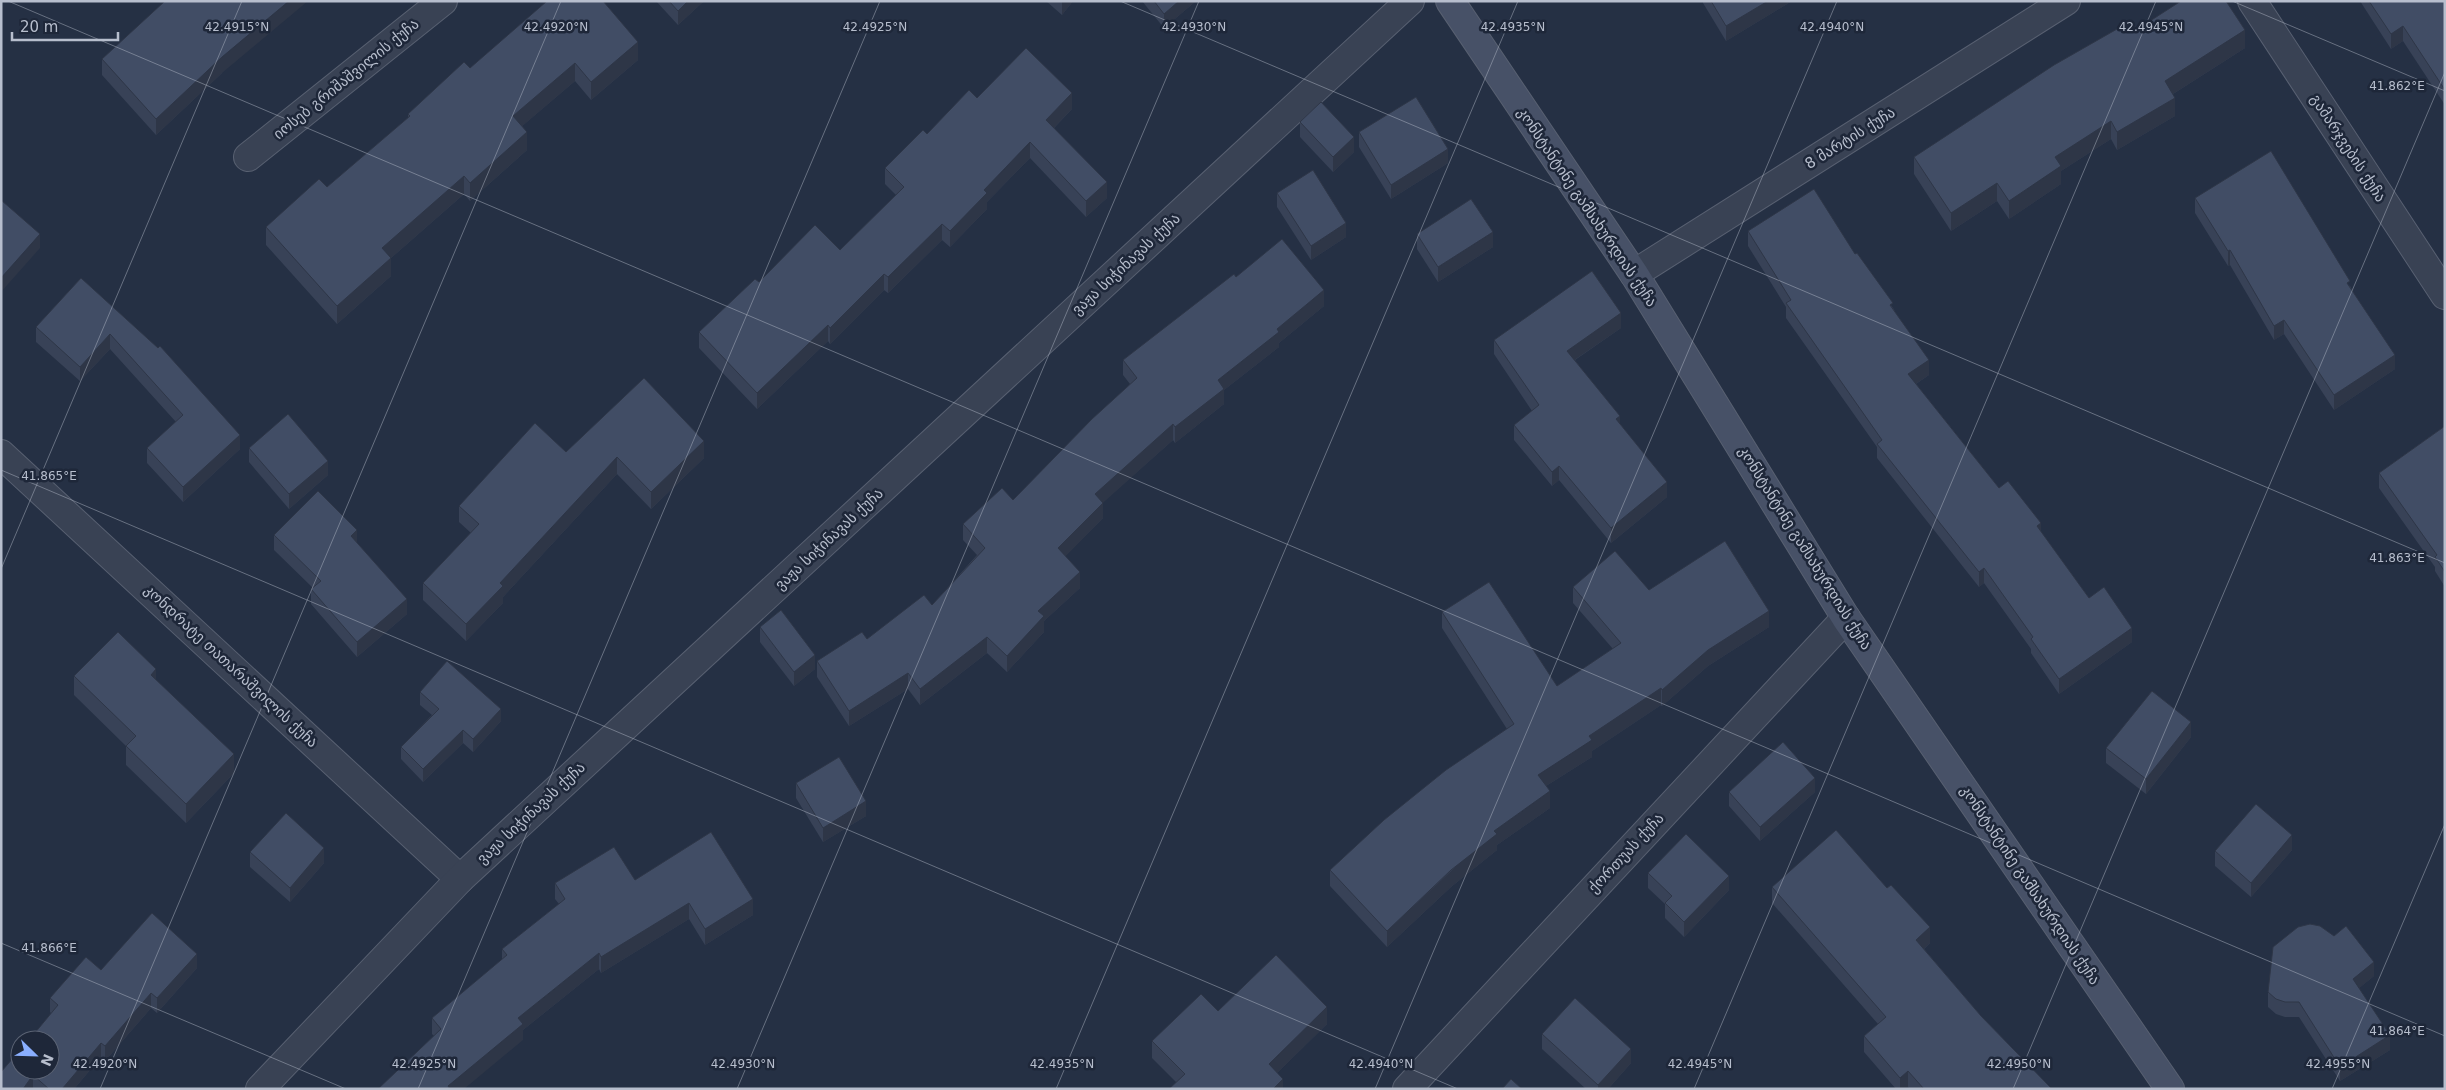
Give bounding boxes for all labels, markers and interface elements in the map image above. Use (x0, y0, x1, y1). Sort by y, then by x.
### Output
scale bar (12, 10, 119, 42)
street label: იოსებ გრიშაშვილის ქუჩა (270, 15, 422, 143)
text: 20 m (20, 18, 58, 36)
text: 42.4915°N (205, 20, 269, 34)
text: 42.4920°N (524, 20, 588, 34)
text: 42.4925°N (843, 20, 907, 34)
text: 42.4930°N (1162, 20, 1226, 34)
text: 42.4935°N (1481, 20, 1545, 34)
text: 42.4940°N (1800, 20, 1864, 34)
text: 42.4945°N (2119, 20, 2183, 34)
text: 41.862°E (2369, 79, 2425, 93)
street label: გამარჯვების ქუჩა (2306, 91, 2390, 205)
street label: 8 მარტის ქუჩა (1802, 103, 1898, 173)
street label: კონსტანტინე გამსახურდიას ქუჩა (1513, 104, 1661, 310)
street label: ვაჟა სიჭინავას ქუჩა (1068, 209, 1184, 319)
street label: კონსტანტინე გამსახურდიას ქუჩა (1735, 443, 1875, 653)
text: 41.865°E (21, 469, 77, 483)
street label: ვაჟა სიჭინავას ქუჩა (771, 484, 887, 594)
text: 41.863°E (2369, 551, 2425, 565)
street label: კონდრატე თათარაშვილის ქუჩა (141, 581, 321, 751)
street label: ვაჟა სიჭინავას ქუჩა (473, 758, 589, 868)
street label: კონსტანტინე გამსახურდიას ქუჩა (1956, 782, 2104, 988)
street label: ქორთუას ქუჩა (1584, 809, 1668, 897)
text: 41.866°E (21, 941, 77, 955)
text: 41.864°E (2369, 1024, 2425, 1038)
north arrow (10, 1030, 60, 1080)
text: N (37, 1052, 57, 1069)
text: 42.4920°N (73, 1057, 137, 1071)
text: 42.4925°N (392, 1057, 456, 1071)
text: 42.4930°N (711, 1057, 775, 1071)
text: 42.4935°N (1030, 1057, 1094, 1071)
text: 42.4940°N (1349, 1057, 1413, 1071)
text: 42.4945°N (1668, 1057, 1732, 1071)
text: 42.4950°N (1987, 1057, 2051, 1071)
text: 42.4955°N (2306, 1057, 2370, 1071)

